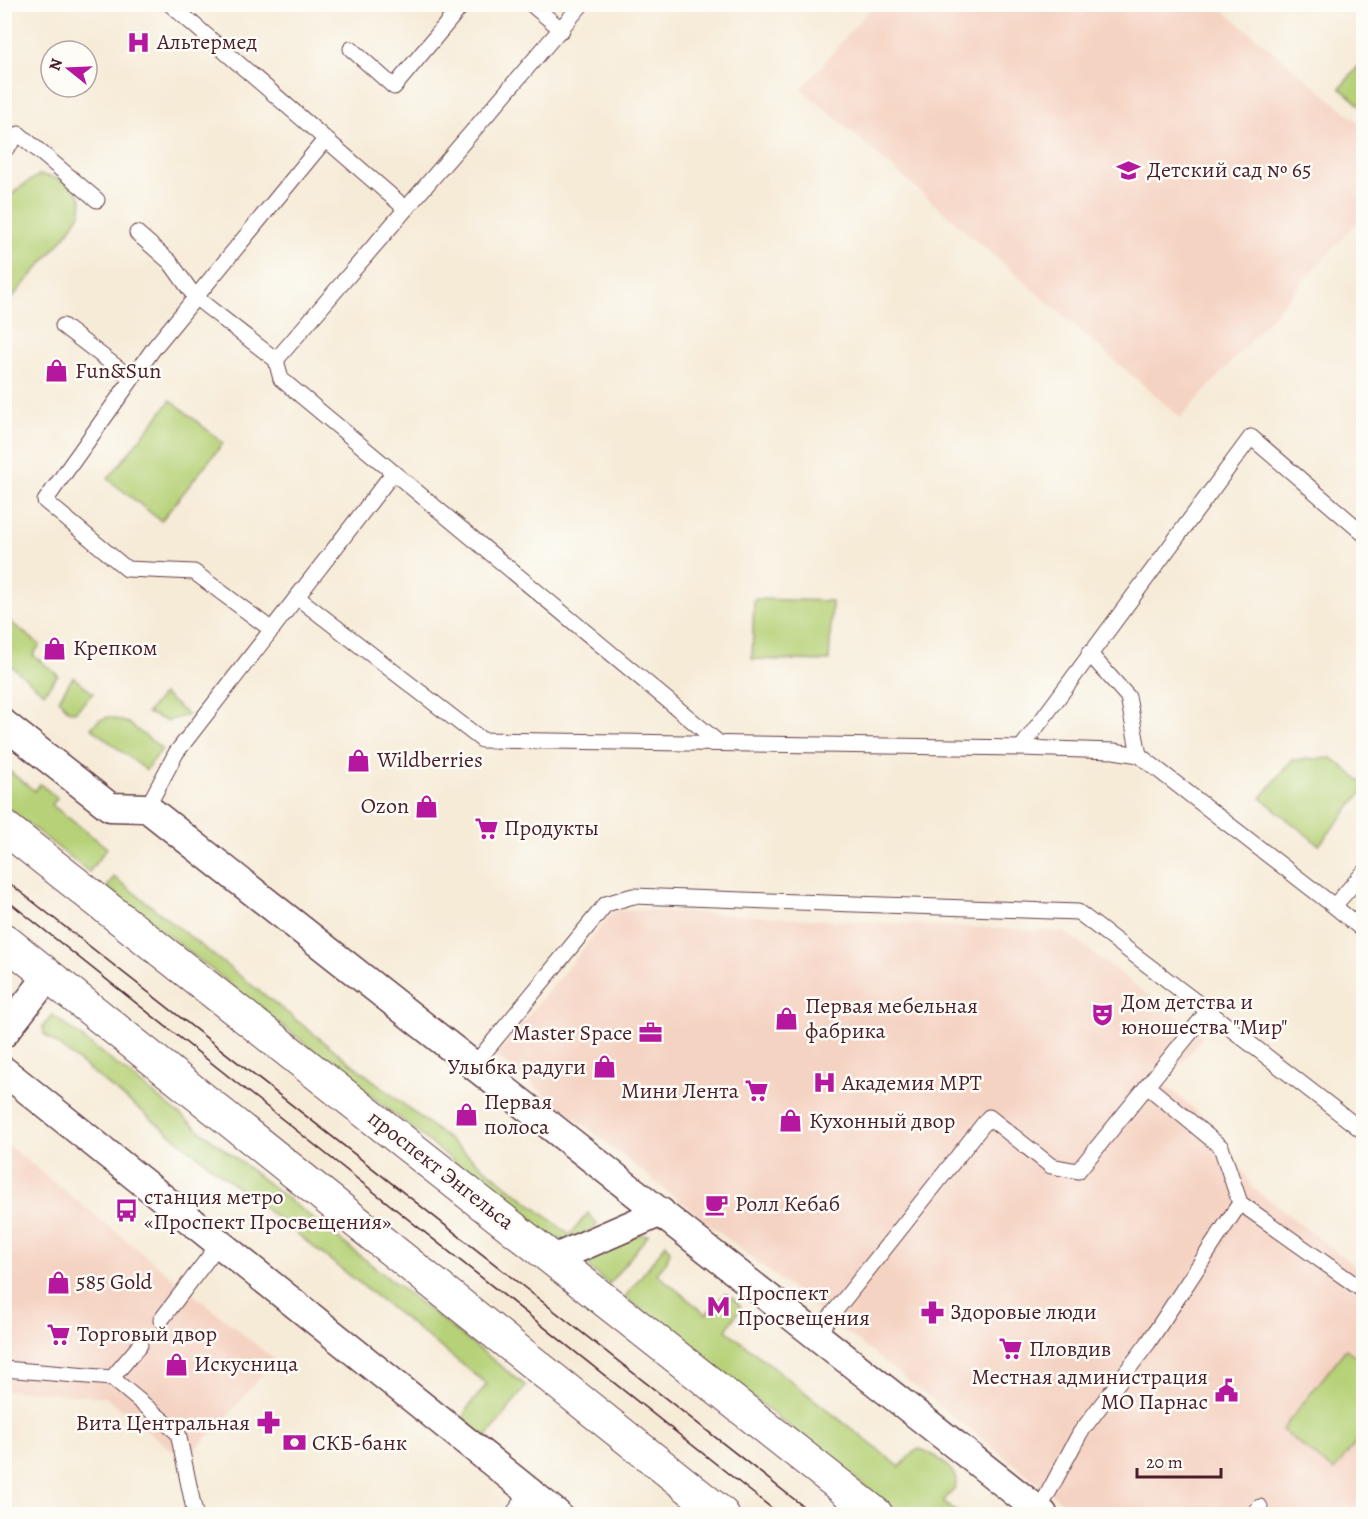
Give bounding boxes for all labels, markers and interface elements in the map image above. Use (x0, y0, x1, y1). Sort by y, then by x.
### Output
place label: Альтермед (156, 27, 258, 57)
hospital icon: Альтермед (126, 29, 152, 55)
north arrow (39, 39, 99, 99)
text: N (43, 55, 68, 74)
place label: Детский сад № 65 (1147, 155, 1311, 185)
school or university icon: Детский сад № 65 (1116, 157, 1142, 183)
place label: Fun&Sun (75, 356, 161, 386)
shop icon: Fun&Sun (44, 358, 70, 384)
place label: Крепком (73, 633, 158, 663)
shop icon: Крепком (42, 635, 68, 661)
place label: Wildberries (376, 745, 483, 775)
shop icon: Wildberries (346, 747, 372, 773)
place label: Ozon (361, 791, 409, 821)
shop icon: Ozon (414, 793, 440, 819)
place label: Продукты (504, 813, 599, 843)
supermarket icon: Продукты (473, 815, 499, 841)
place label: Дом детства и юношества "Мир" (1121, 987, 1288, 1042)
place label: Первая мебельная фабрика (805, 991, 978, 1046)
theatre icon: Дом детства и юношества "Мир" (1090, 1002, 1116, 1028)
shop icon: Первая мебельная фабрика (774, 1006, 800, 1032)
place label: Master Space (512, 1018, 632, 1048)
office icon: Master Space (637, 1020, 663, 1046)
place label: Улыбка радуги (447, 1052, 586, 1082)
shop icon: Улыбка радуги (591, 1054, 617, 1080)
place label: Академия МРТ (841, 1068, 982, 1098)
hospital icon: Академия МРТ (811, 1070, 837, 1096)
place label: Мини Лента (621, 1076, 740, 1106)
supermarket icon: Мини Лента (744, 1078, 770, 1104)
place label: Первая полоса (484, 1087, 552, 1142)
shop icon: Первая полоса (453, 1102, 479, 1128)
street label: проспект Энгельса (361, 1103, 521, 1237)
place label: Кухонный двор (809, 1106, 955, 1136)
shop icon: Кухонный двор (778, 1108, 804, 1134)
place label: станция метро «Проспект Просвещения» (144, 1182, 391, 1237)
place label: Ролл Кебаб (735, 1189, 840, 1219)
cafe icon: Ролл Кебаб (704, 1191, 730, 1217)
bus stop icon: станция метро «Проспект Просвещения» (113, 1197, 139, 1223)
place label: 585 Gold (76, 1267, 153, 1297)
shop icon: 585 Gold (45, 1269, 71, 1295)
place label: Проспект Просвещения (737, 1278, 870, 1333)
metro station icon: Проспект Просвещения (706, 1293, 732, 1319)
place label: Здоровые люди (950, 1297, 1097, 1327)
pharmacy icon: Здоровые люди (919, 1299, 945, 1325)
place label: Торговый двор (77, 1319, 217, 1349)
supermarket icon: Торговый двор (46, 1321, 72, 1347)
place label: Пловдив (1029, 1334, 1111, 1364)
supermarket icon: Пловдив (998, 1336, 1024, 1362)
place label: Искусница (194, 1349, 299, 1379)
shop icon: Искусница (163, 1351, 189, 1377)
place label: Местная администрация МО Парнас (972, 1362, 1208, 1417)
public building icon: Местная администрация МО Парнас (1213, 1377, 1239, 1403)
place label: Вита Центральная (76, 1408, 250, 1438)
pharmacy icon: Вита Центральная (255, 1410, 281, 1436)
place label: СКБ-банк (312, 1428, 407, 1458)
bank icon: СКБ-банк (281, 1430, 307, 1456)
scale bar (1137, 1441, 1221, 1479)
text: 20 m (1146, 1450, 1183, 1474)

